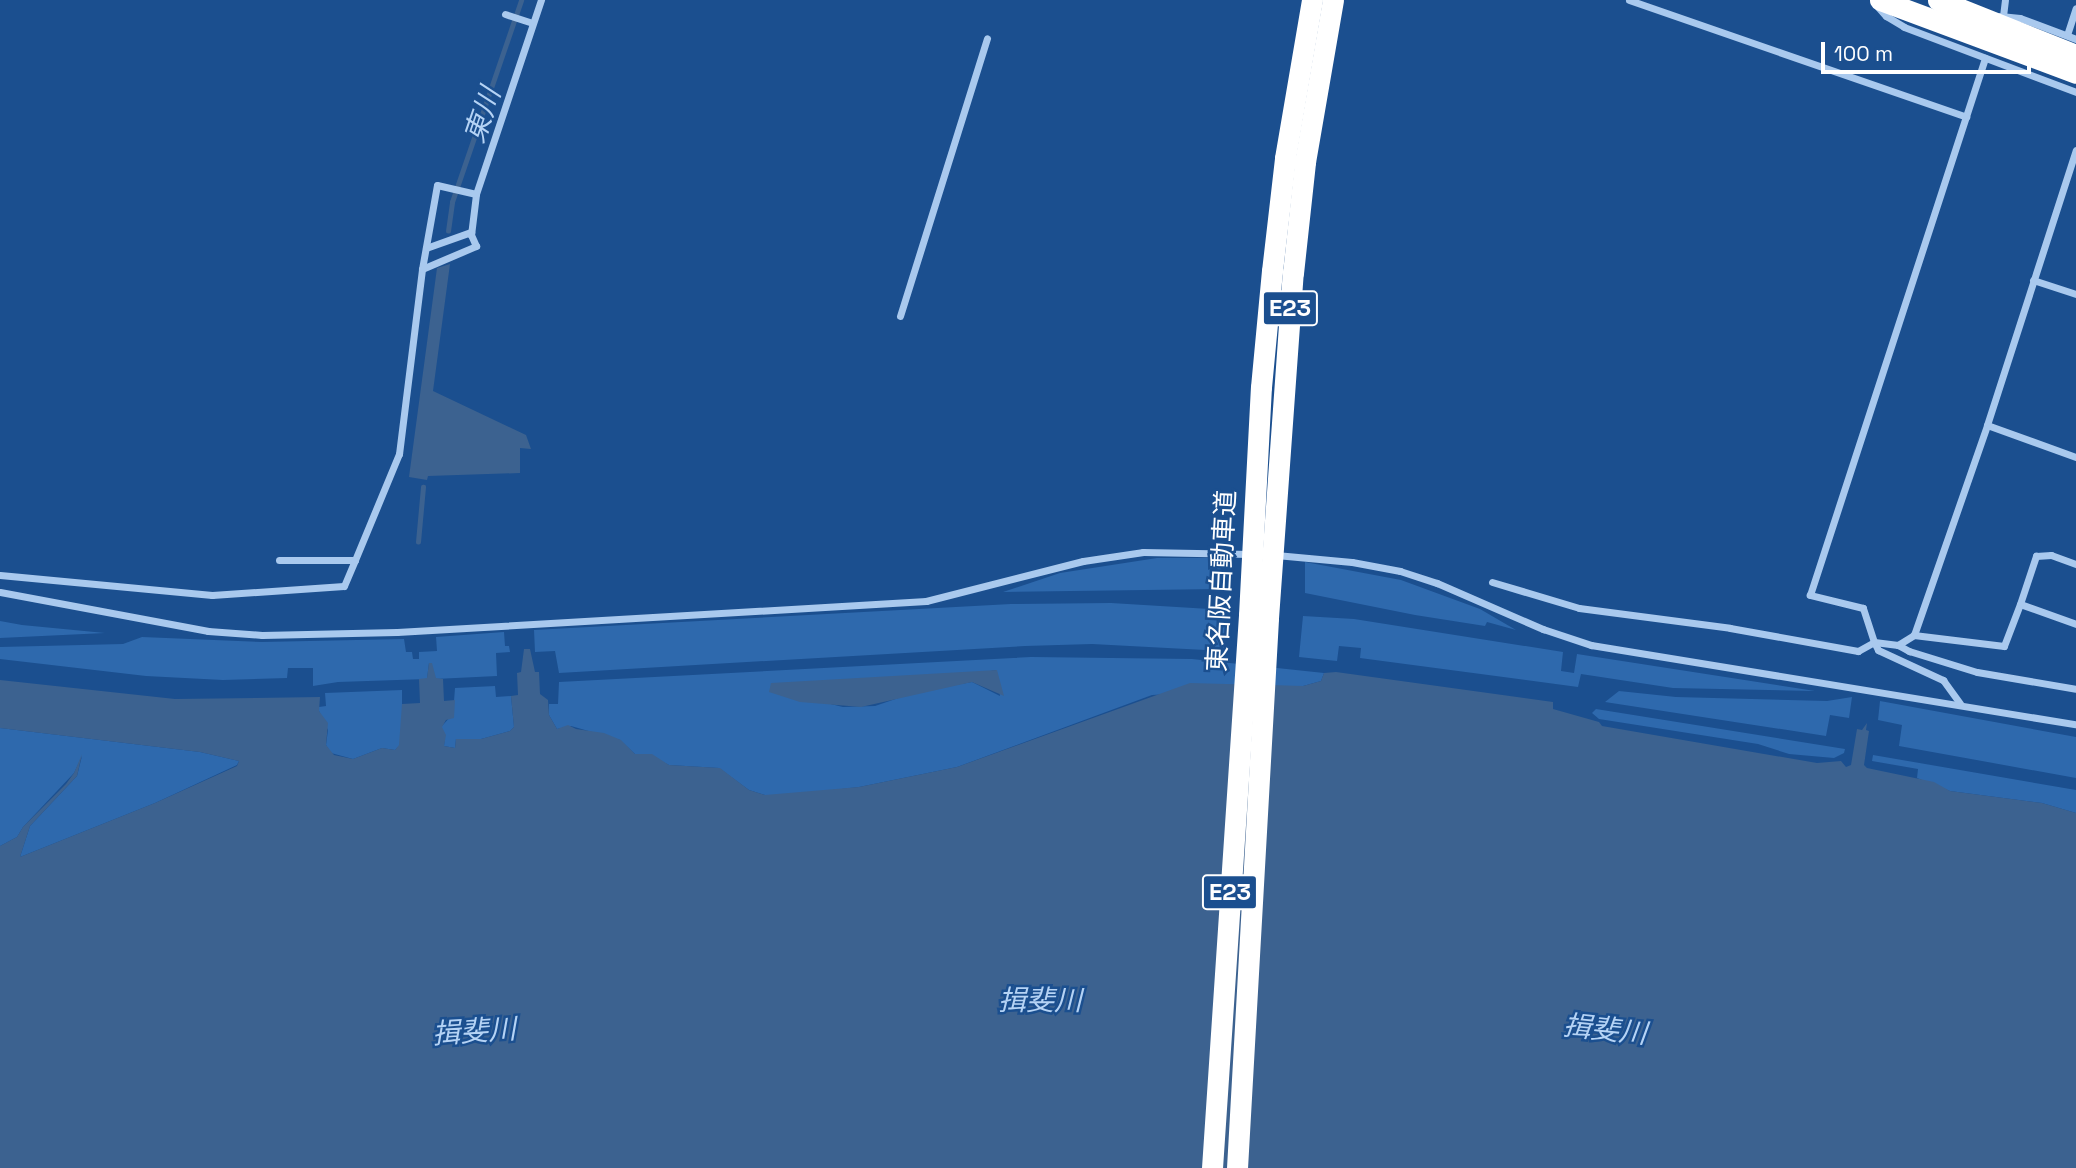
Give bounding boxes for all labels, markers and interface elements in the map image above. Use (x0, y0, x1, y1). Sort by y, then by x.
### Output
scale bar (1824, 28, 2034, 72)
text: 100 m (1834, 40, 1893, 67)
water label: 東川 (457, 83, 507, 147)
road number: E23 (1260, 288, 1320, 328)
street label: 東名阪自動車道 (1202, 489, 1242, 673)
road number: E23 (1200, 872, 1260, 912)
water label: 揖斐川 (998, 983, 1082, 1017)
water label: 揖斐川 (1561, 1008, 1649, 1050)
water label: 揖斐川 (431, 1011, 517, 1051)

